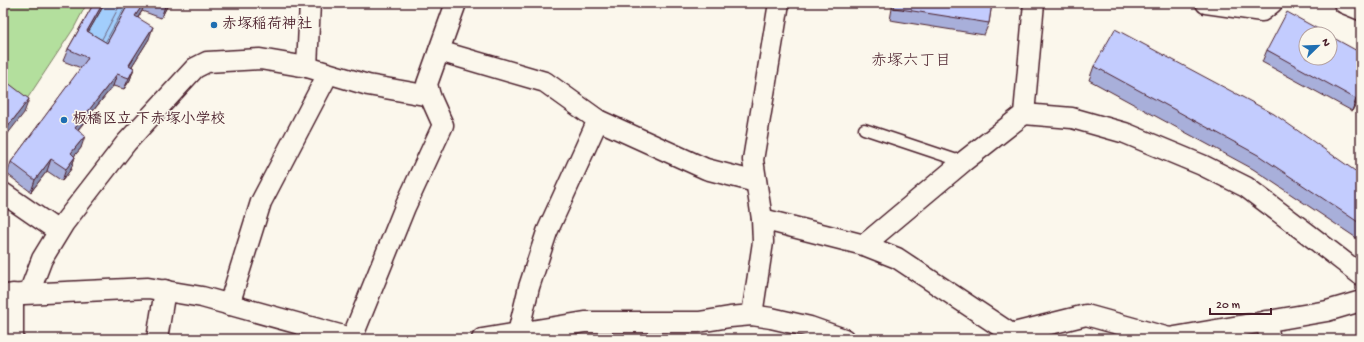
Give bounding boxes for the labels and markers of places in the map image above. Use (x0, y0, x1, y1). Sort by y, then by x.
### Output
place label: 赤塚稲荷神社 (222, 15, 312, 34)
marker: 赤塚稲荷神社 (209, 20, 219, 30)
place label: 板橋区立 下赤塚小学校 (72, 110, 226, 129)
marker: 板橋区立 下赤塚小学校 (59, 115, 69, 125)

